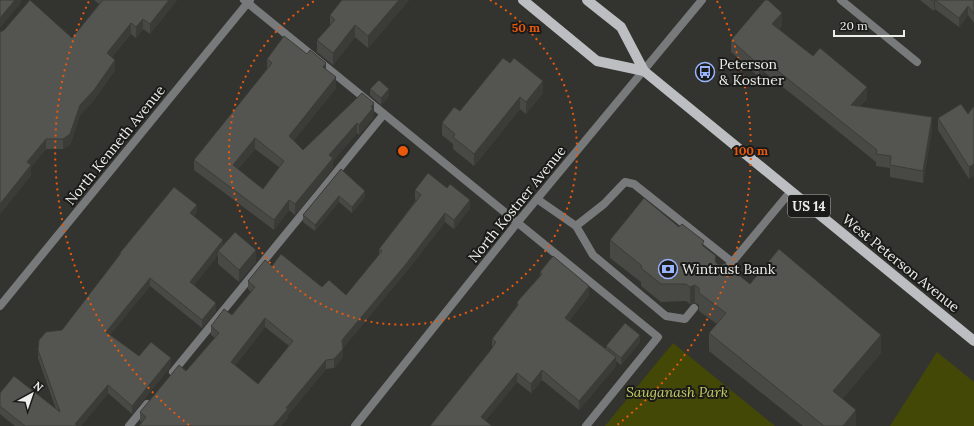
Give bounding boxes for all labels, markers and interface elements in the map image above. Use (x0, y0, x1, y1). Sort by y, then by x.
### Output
scale bar (834, 12, 904, 38)
text: 20 m (840, 18, 868, 33)
text: 50 m (512, 20, 540, 35)
place label: Peterson & Kostner (719, 55, 784, 89)
bus stop icon: Peterson & Kostner (694, 61, 716, 83)
street label: North Kenneth Avenue (61, 81, 169, 208)
street label: North Kostner Avenue (464, 142, 570, 266)
text: 100 m (734, 143, 768, 158)
centre of rings (396, 144, 410, 158)
road number: US 14 (788, 195, 830, 217)
street label: West Peterson Avenue (839, 210, 964, 316)
bank icon: Wintrust Bank (657, 258, 679, 280)
place label: Wintrust Bank (682, 260, 776, 278)
north arrow (12, 374, 52, 414)
text: N (31, 378, 47, 395)
park label: Sauganash Park (626, 383, 728, 401)

